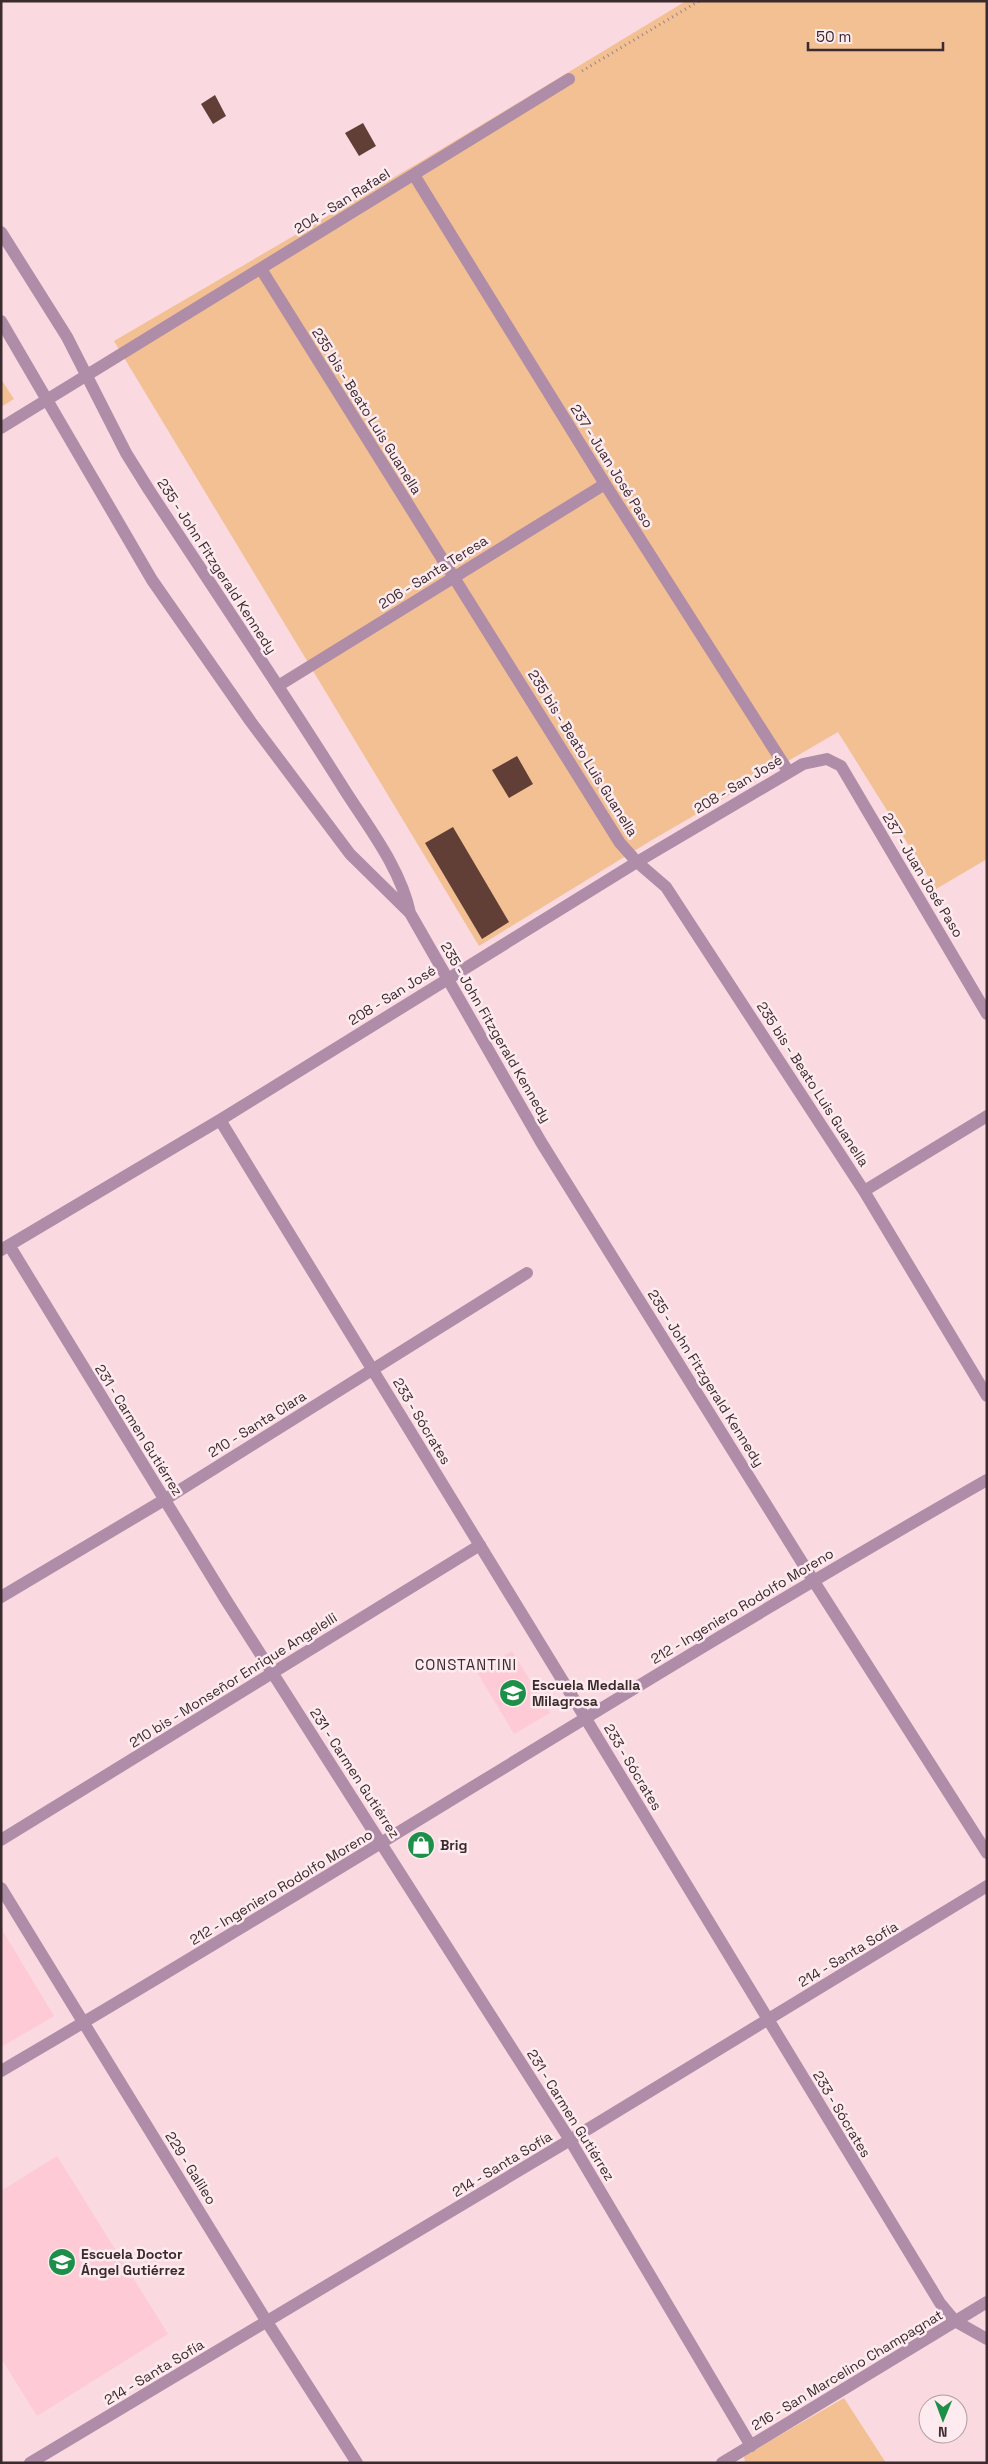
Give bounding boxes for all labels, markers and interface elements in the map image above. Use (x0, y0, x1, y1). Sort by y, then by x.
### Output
scale bar (808, 20, 943, 52)
text: 50 m (816, 27, 851, 46)
street label: 204 - San Rafael (291, 164, 393, 238)
street label: 235 bis - Beato Luis Guanella (308, 324, 426, 498)
street label: 237 - Juan José Paso (567, 401, 657, 531)
street label: 235 - John Fitzgerald Kennedy (153, 475, 281, 657)
street label: 206 - Santa Teresa (375, 531, 491, 613)
street label: 235 bis - Beato Luis Guanella (524, 666, 642, 840)
street label: 208 - San José (691, 751, 785, 817)
street label: 237 - Juan José Paso (879, 809, 967, 941)
street label: 235 - John Fitzgerald Kennedy (437, 938, 555, 1126)
street label: 208 - San José (345, 961, 439, 1029)
street label: 235 bis - Beato Luis Guanella (753, 998, 873, 1170)
street label: 235 - John Fitzgerald Kennedy (644, 1286, 768, 1470)
street label: 231 - Carmen Gutiérrez (91, 1361, 187, 1499)
street label: 233 - Sócrates (389, 1374, 455, 1468)
street label: 210 - Santa Clara (204, 1387, 310, 1461)
street label: 212 - Ingeniero Rodolfo Moreno (647, 1544, 837, 1668)
street label: 210 bis - Monseñor Enrique Angelelli (126, 1608, 340, 1752)
district label: CONSTANTINI (415, 1655, 517, 1674)
place label: Escuela Medalla Milagrosa (532, 1676, 640, 1710)
school or university icon: Escuela Medalla Milagrosa (498, 1678, 528, 1708)
street label: 231 - Carmen Gutiérrez (306, 1704, 404, 1842)
street label: 233 - Sócrates (600, 1720, 666, 1814)
street label: 212 - Ingeniero Rodolfo Moreno (186, 1825, 376, 1949)
shop icon: Brig (406, 1830, 436, 1860)
place label: Brig (440, 1836, 468, 1854)
street label: 214 - Santa Sofía (795, 1917, 901, 1991)
street label: 231 - Carmen Gutiérrez (523, 2046, 619, 2184)
street label: 233 - Sócrates (809, 2067, 875, 2161)
street label: 214 - Santa Sofía (449, 2127, 555, 2201)
street label: 229 - Galileo (161, 2128, 221, 2208)
place label: Escuela Doctor Ángel Gutiérrez (81, 2245, 185, 2279)
school or university icon: Escuela Doctor Ángel Gutiérrez (47, 2247, 77, 2277)
street label: 216 - San Marcelino Champagnat (748, 2306, 946, 2434)
street label: 214 - Santa Sofía (101, 2335, 207, 2409)
north arrow (918, 2394, 968, 2444)
text: N (938, 2423, 948, 2441)

